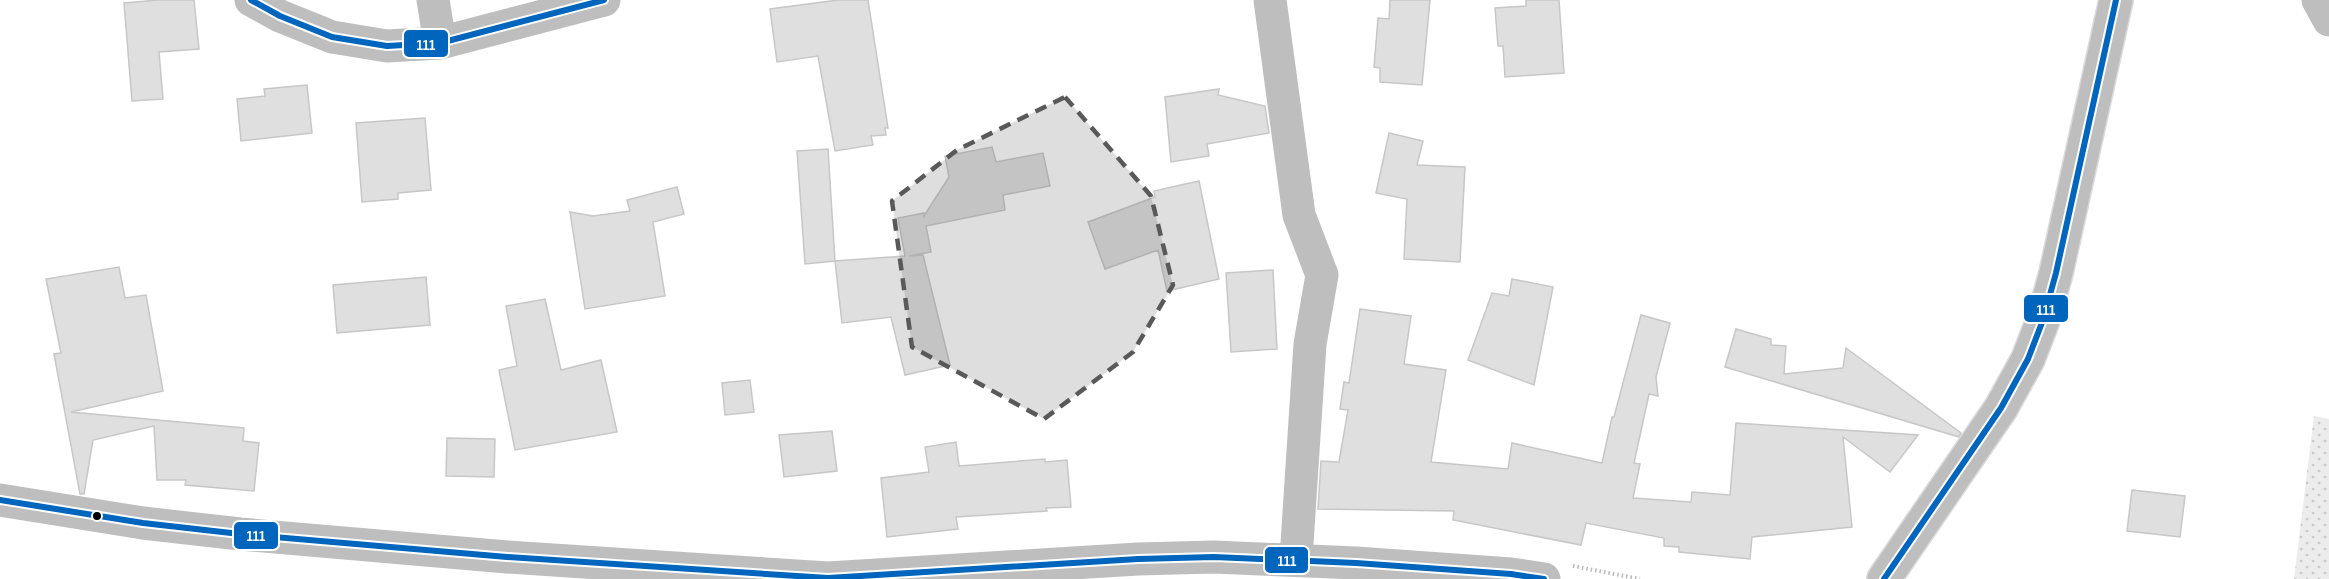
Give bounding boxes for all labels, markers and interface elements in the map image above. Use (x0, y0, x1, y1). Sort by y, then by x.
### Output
line badge: 111 (403, 29, 449, 58)
text: 111 (417, 36, 436, 55)
line badge: 111 (2023, 294, 2069, 323)
text: 111 (2037, 301, 2056, 320)
unlabelled marker (91, 510, 103, 522)
line badge: 111 (233, 521, 279, 550)
text: 111 (247, 527, 266, 546)
line badge: 111 (1264, 546, 1309, 574)
text: 111 (1278, 552, 1297, 571)

